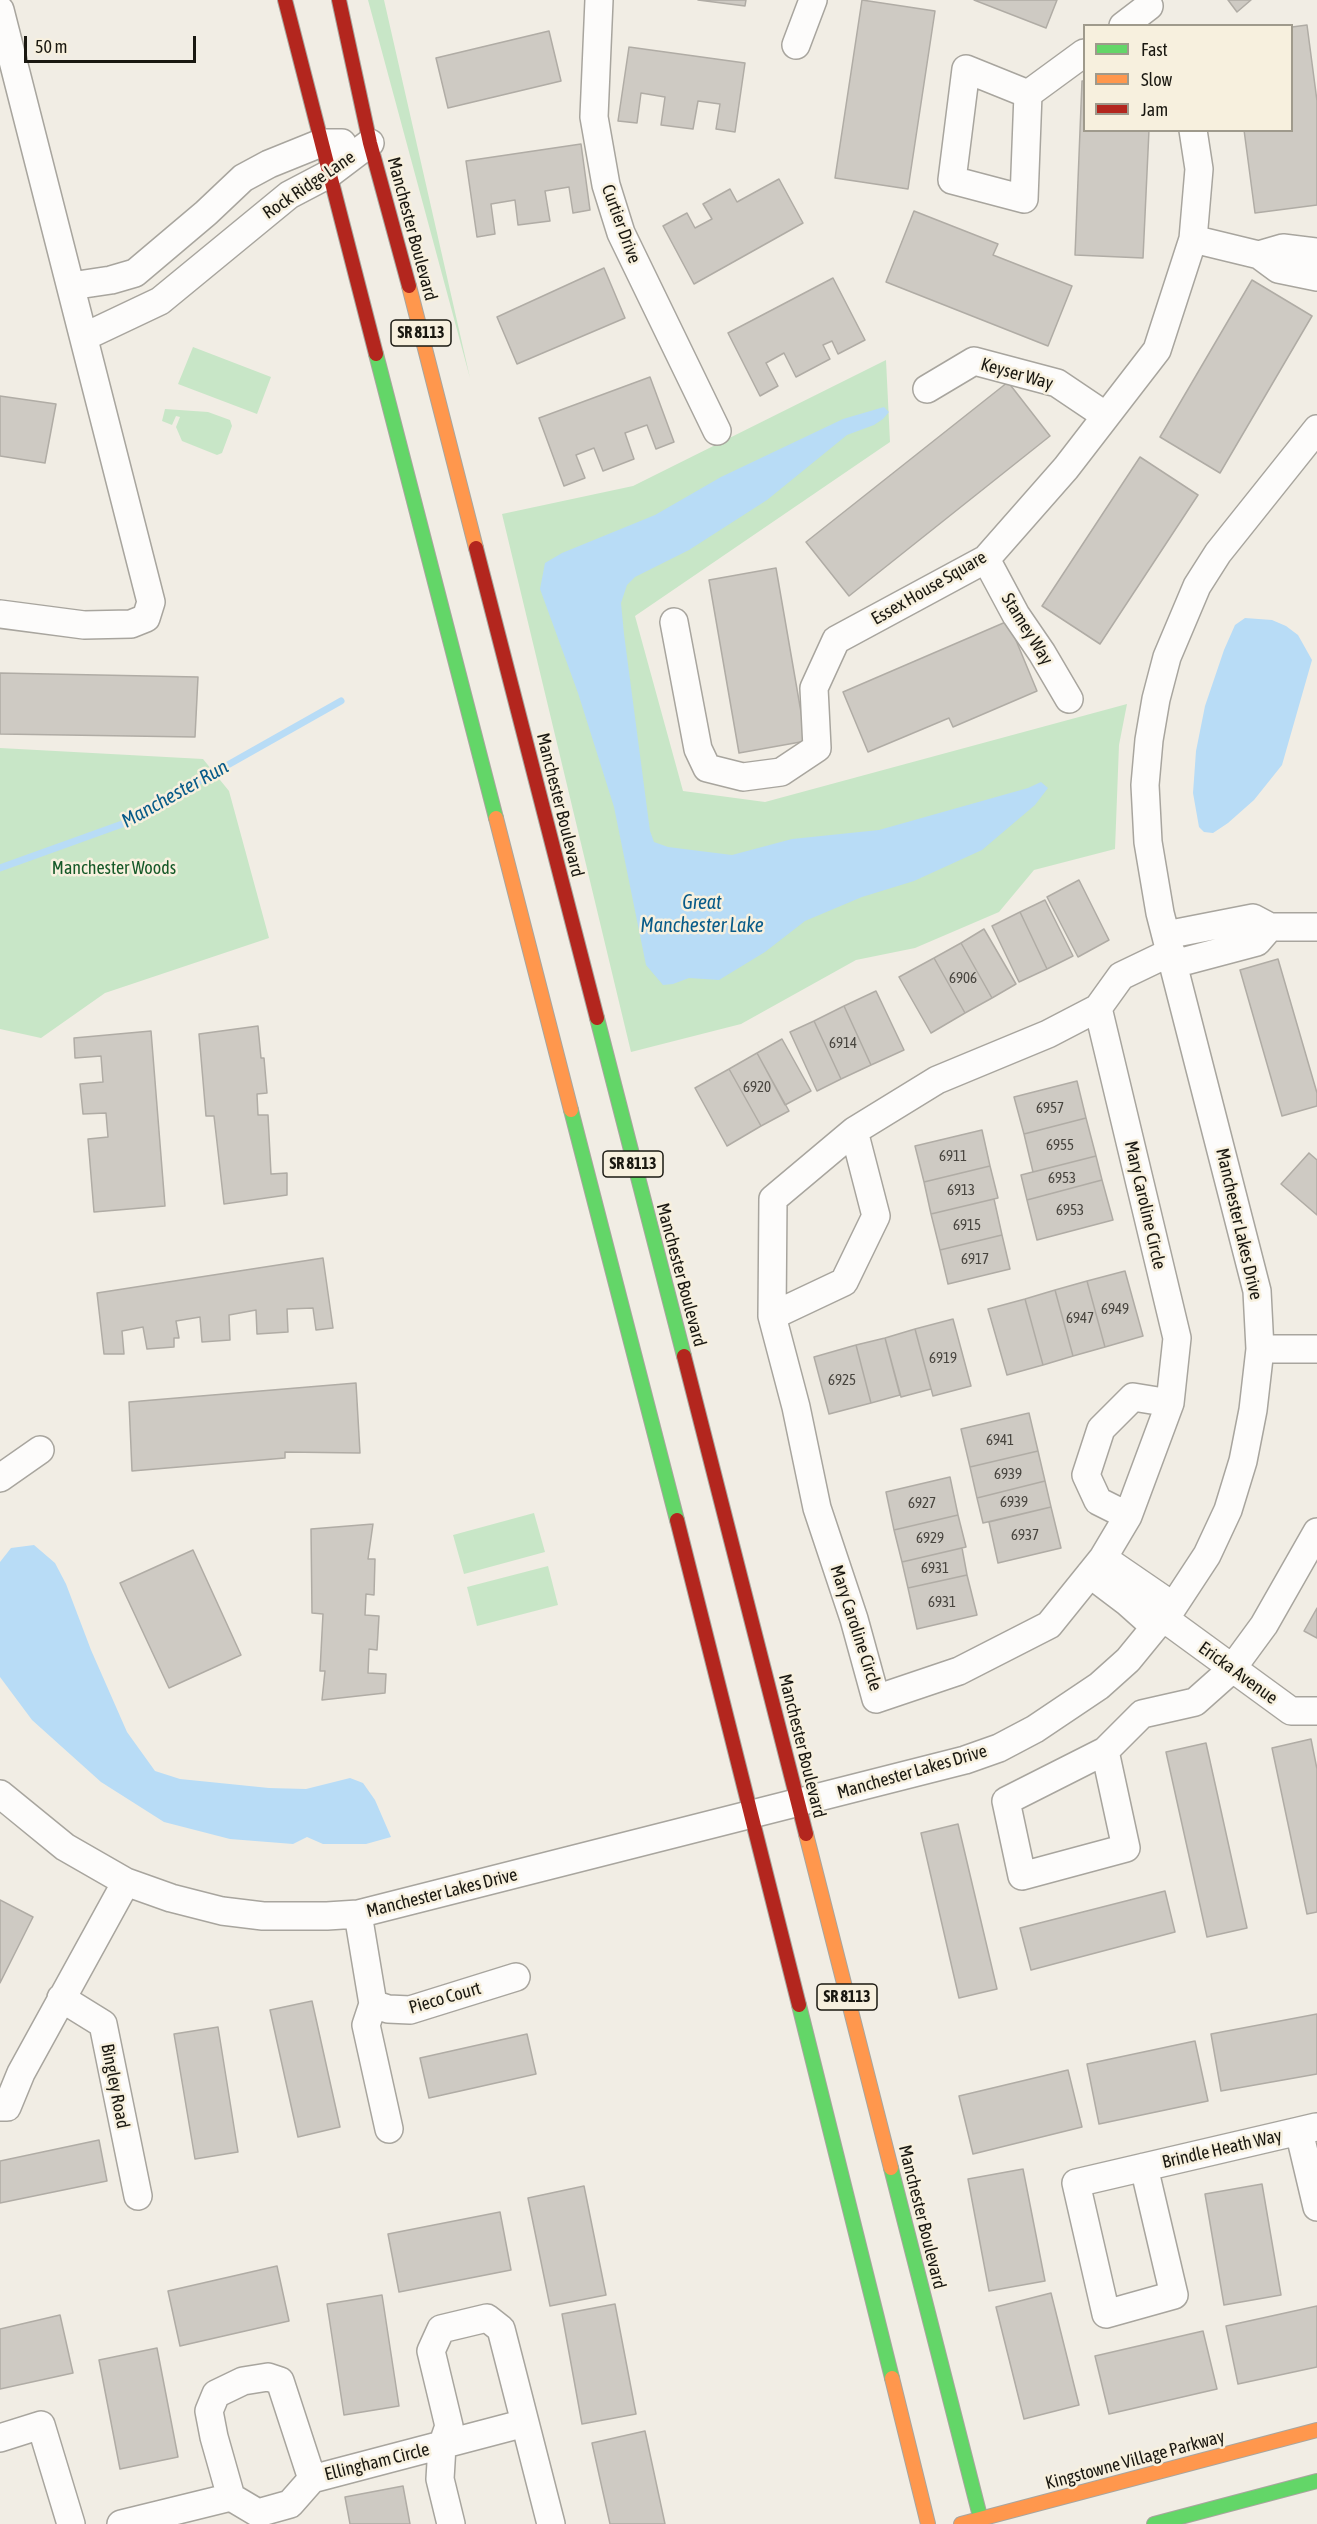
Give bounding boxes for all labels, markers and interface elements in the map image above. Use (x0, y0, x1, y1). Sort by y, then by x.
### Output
scale bar (27, 24, 200, 62)
legend (1083, 24, 1293, 132)
text: 50 m (35, 36, 67, 57)
text: Fast (1141, 39, 1168, 60)
text: Slow (1141, 69, 1172, 90)
text: Jam (1141, 99, 1168, 120)
street label: Rock Ridge Lane (259, 146, 359, 224)
street label: Manchester Boulevard (382, 155, 442, 303)
street label: Curtier Drive (597, 182, 645, 266)
road number: SR 8113 (391, 320, 451, 346)
street label: Keyser Way (978, 353, 1056, 395)
street label: Essex House Square (868, 546, 990, 630)
street label: Stamey Way (997, 589, 1057, 669)
street label: Manchester Boulevard (532, 731, 588, 879)
water label: Manchester Run (117, 755, 233, 833)
park label: Manchester Woods (52, 857, 176, 879)
water label: Great Manchester Lake (640, 891, 764, 938)
house number: 6906 (949, 969, 977, 987)
house number: 6914 (829, 1034, 857, 1052)
house number: 6920 (743, 1078, 771, 1096)
house number: 6957 (1036, 1099, 1064, 1117)
house number: 6955 (1046, 1136, 1074, 1154)
street label: Mary Caroline Circle (1120, 1139, 1170, 1271)
street label: Manchester Lakes Drive (1211, 1146, 1267, 1302)
house number: 6911 (939, 1147, 967, 1165)
road number: SR 8113 (603, 1151, 663, 1177)
house number: 6953 (1048, 1169, 1076, 1187)
house number: 6913 (947, 1181, 975, 1199)
street label: Manchester Boulevard (651, 1201, 711, 1349)
house number: 6953 (1056, 1201, 1084, 1219)
house number: 6915 (953, 1216, 981, 1234)
house number: 6917 (961, 1250, 989, 1268)
house number: 6949 (1101, 1300, 1129, 1318)
house number: 6947 (1066, 1309, 1094, 1327)
house number: 6919 (929, 1349, 957, 1367)
house number: 6925 (828, 1371, 856, 1389)
house number: 6941 (986, 1431, 1014, 1449)
house number: 6939 (994, 1465, 1022, 1483)
house number: 6939 (1000, 1493, 1028, 1511)
house number: 6927 (908, 1494, 936, 1512)
house number: 6937 (1011, 1526, 1039, 1544)
house number: 6929 (916, 1529, 944, 1547)
house number: 6931 (921, 1559, 949, 1577)
street label: Mary Caroline Circle (825, 1562, 887, 1694)
house number: 6931 (928, 1593, 956, 1611)
street label: Ericka Avenue (1194, 1637, 1282, 1709)
street label: Manchester Boulevard (774, 1672, 830, 1820)
street label: Manchester Lakes Drive (835, 1740, 989, 1804)
street label: Manchester Lakes Drive (364, 1864, 520, 1922)
street label: Pieco Court (407, 1977, 483, 2019)
road number: SR 8113 (817, 1984, 877, 2010)
street label: Bingley Road (96, 2042, 134, 2130)
street label: Brindle Heath Way (1160, 2125, 1284, 2173)
street label: Manchester Boulevard (894, 2143, 950, 2291)
street label: Kingstowne Village Parkway (1043, 2426, 1227, 2494)
street label: Ellingham Circle (322, 2439, 432, 2485)

